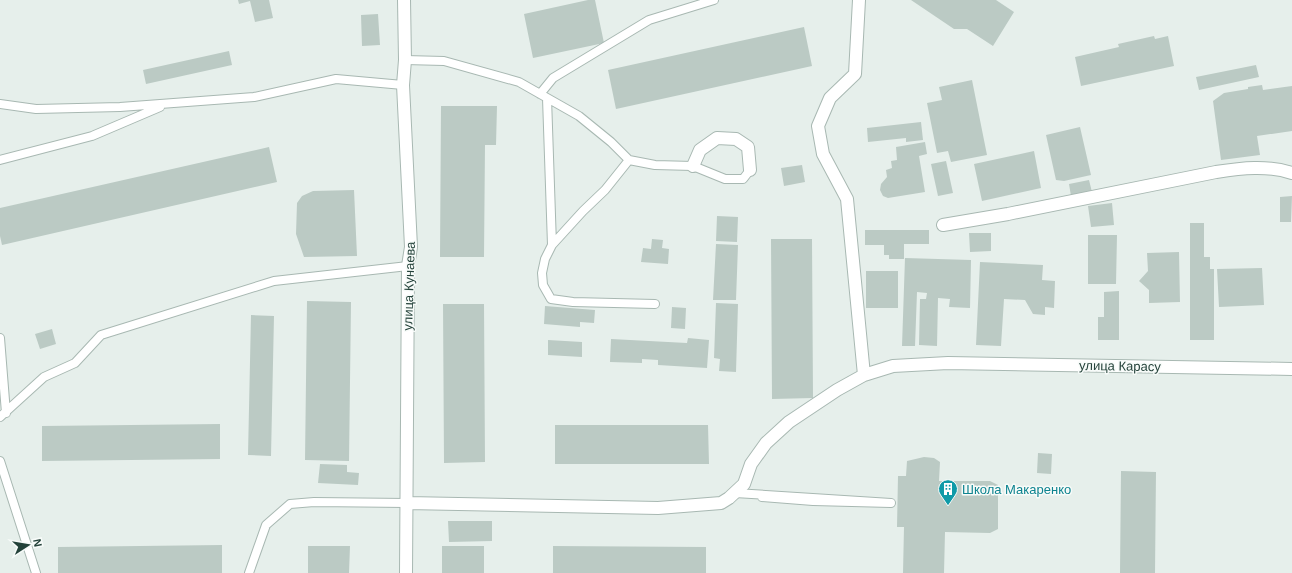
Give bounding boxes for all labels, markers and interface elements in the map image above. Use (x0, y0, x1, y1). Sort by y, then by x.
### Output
street label: улица Кунаева (400, 240, 418, 331)
street label: улица Карасу (1079, 358, 1161, 374)
building icon: Школа Макаренко (937, 478, 959, 506)
place label: Школа Макаренко (962, 482, 1071, 497)
north arrow (8, 525, 48, 565)
text: N (31, 538, 44, 548)

